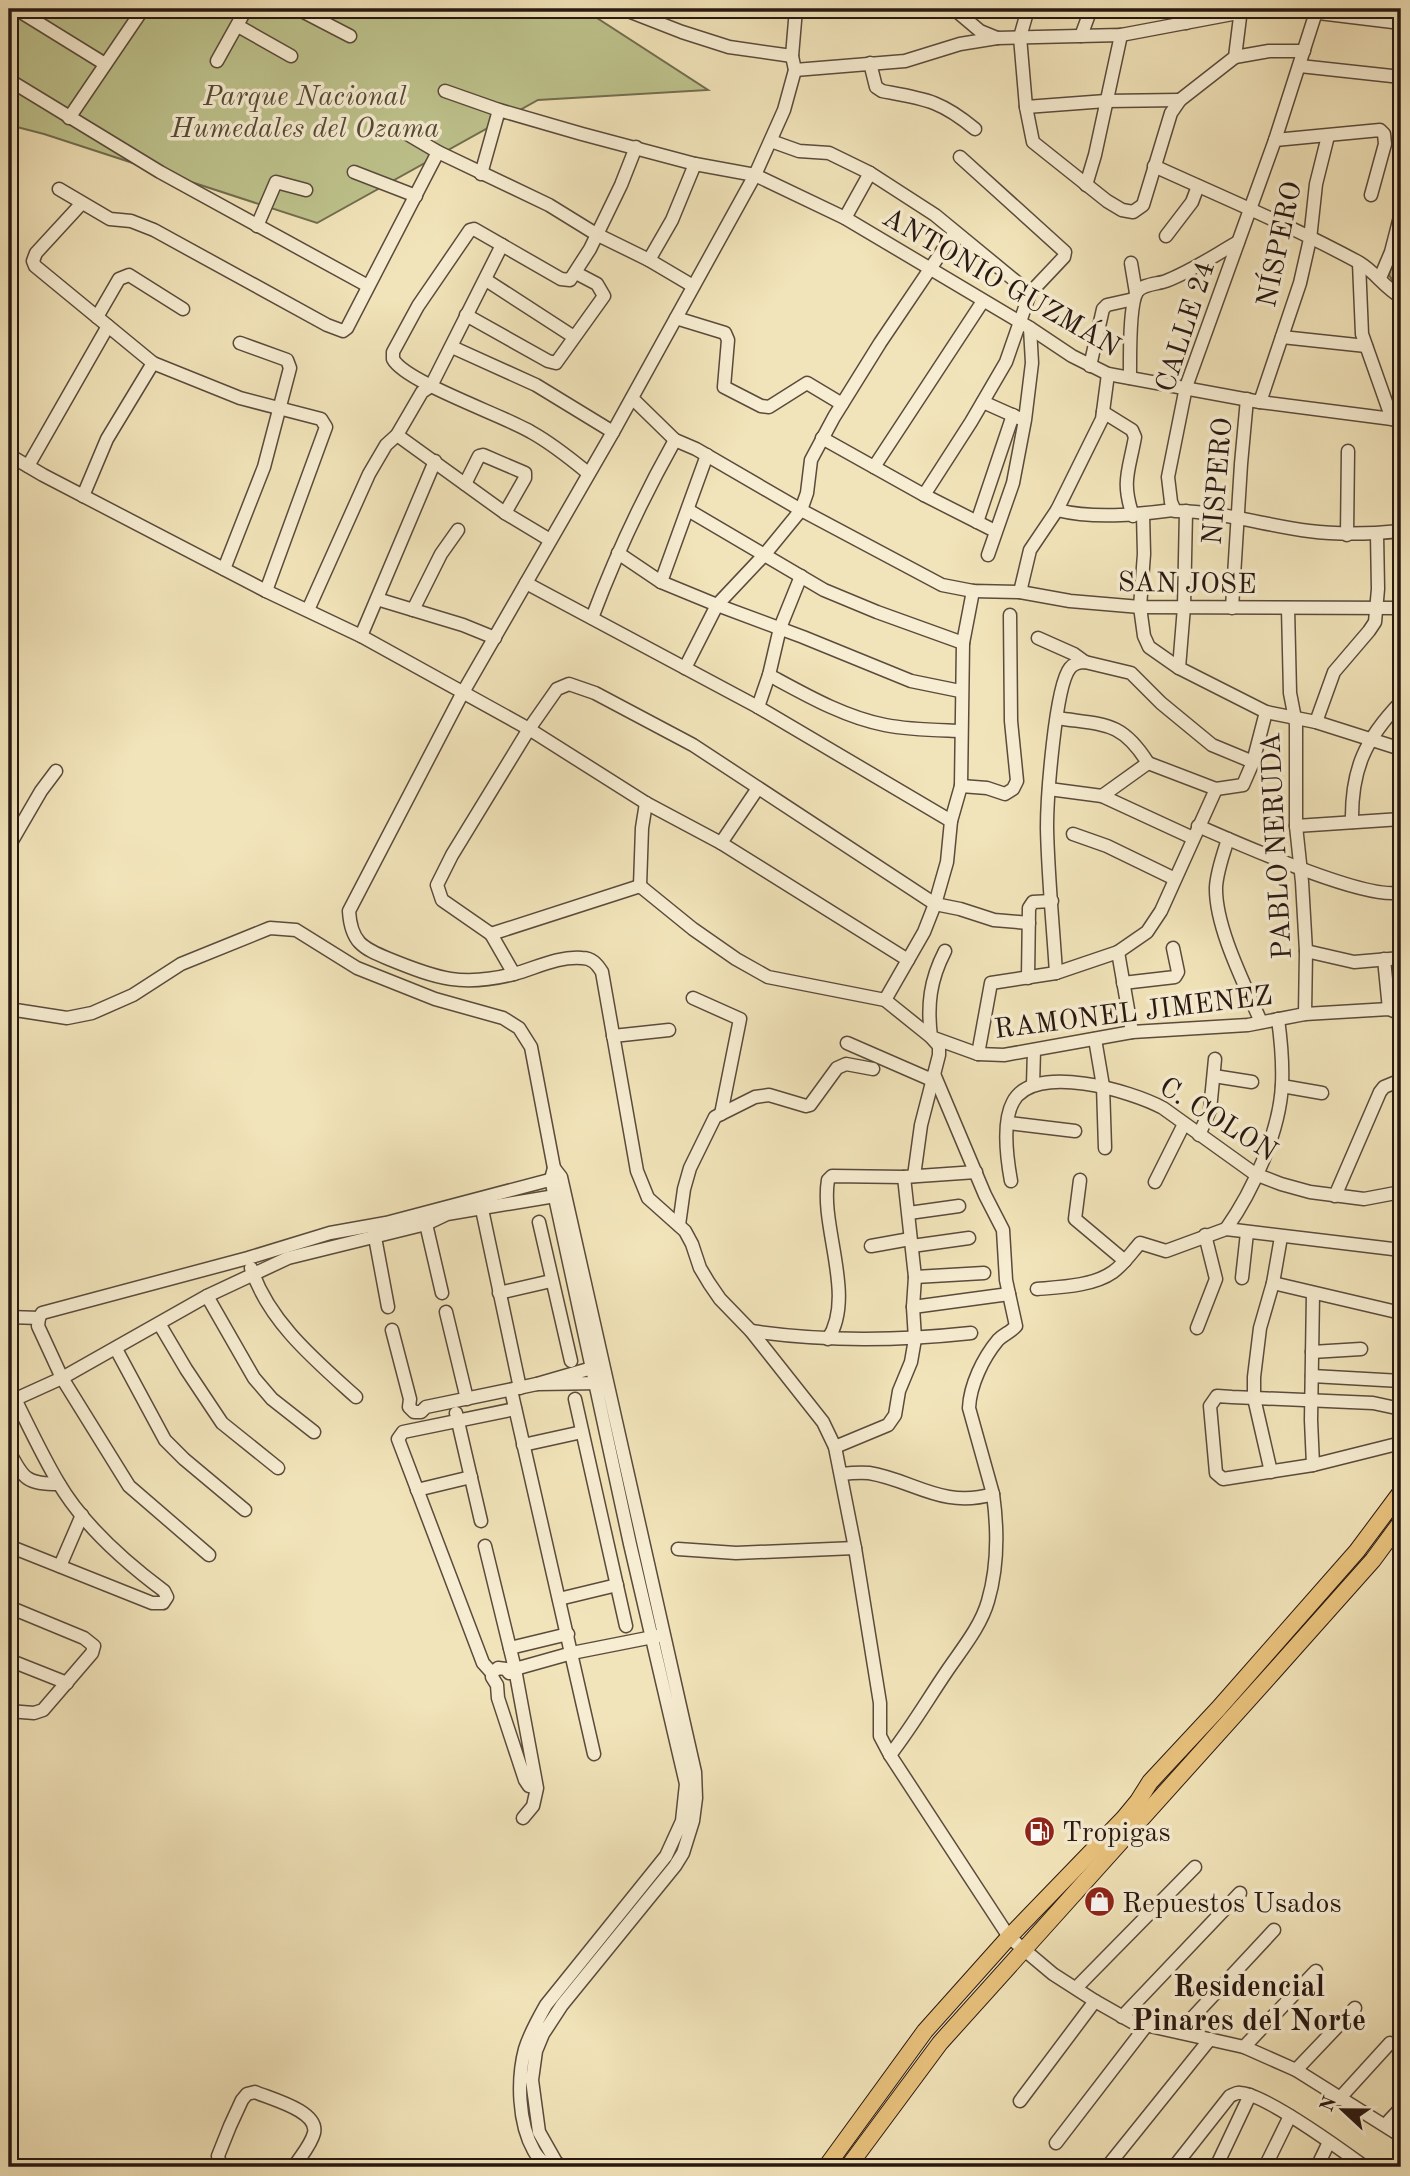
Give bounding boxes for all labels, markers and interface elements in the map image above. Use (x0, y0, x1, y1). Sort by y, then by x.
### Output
park label: Parque Nacional Humedales del Ozama (170, 84, 439, 144)
street label: NÍSPERO (1249, 178, 1308, 310)
street label: ANTONIO GUZMÁN (877, 200, 1127, 363)
street label: CALLE 24 (1153, 258, 1221, 396)
street label: NISPERO (1199, 416, 1239, 546)
street label: SAN JOSE (1117, 570, 1257, 600)
street label: PABLO NERUDA (1258, 732, 1298, 960)
street label: RAMONEL JIMENEZ (993, 983, 1274, 1045)
street label: C. COLON (1154, 1074, 1281, 1168)
fuel station icon: Tropigas (1022, 1814, 1056, 1848)
place label: Tropigas (1062, 1820, 1171, 1848)
shop icon: Repuestos Usados (1082, 1885, 1116, 1919)
place label: Repuestos Usados (1122, 1891, 1342, 1919)
district label: Residencial Pinares del Norte (1132, 1973, 1366, 2037)
north arrow (1308, 2074, 1378, 2144)
text: N (1318, 2094, 1341, 2115)

